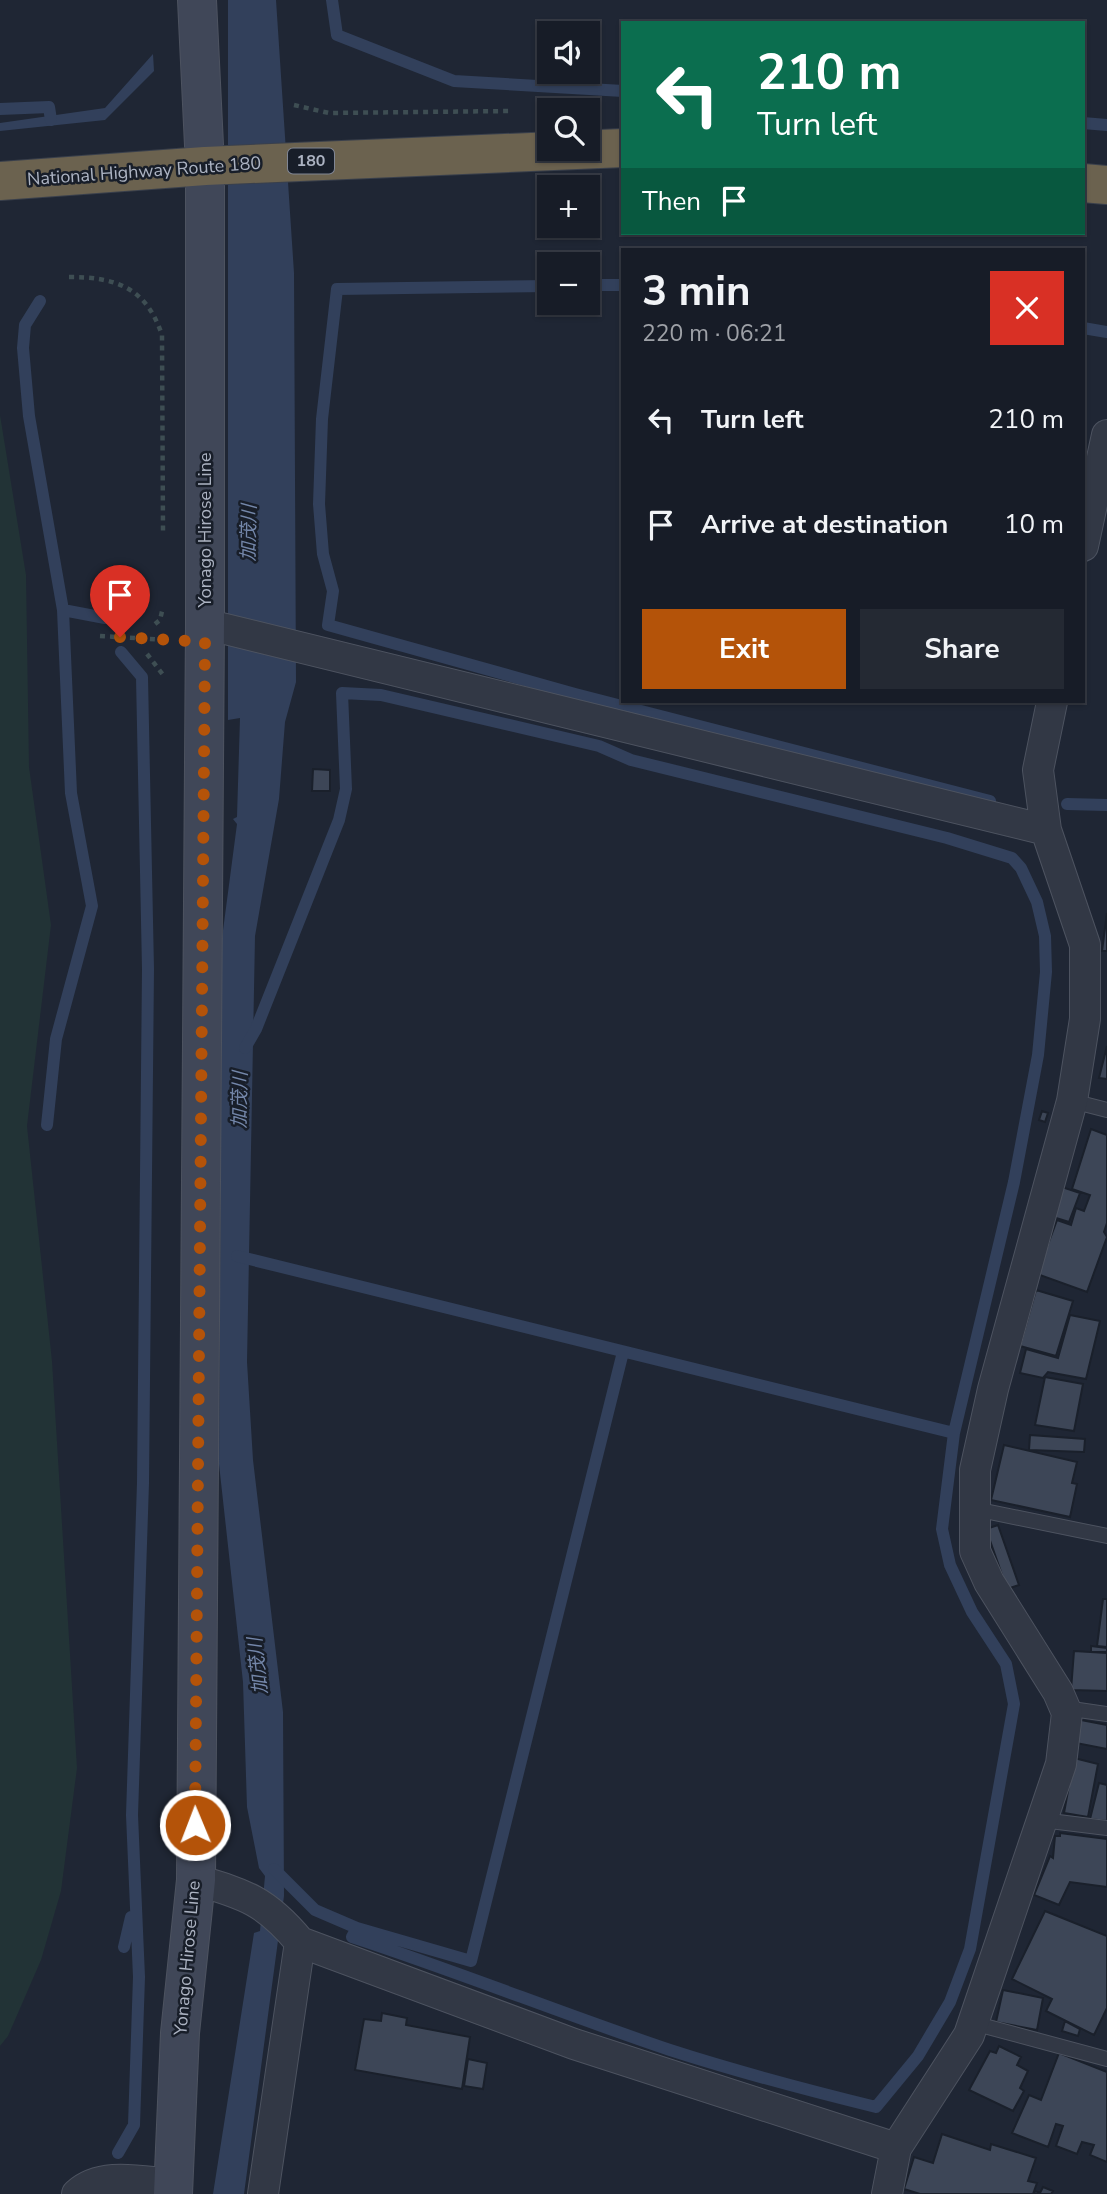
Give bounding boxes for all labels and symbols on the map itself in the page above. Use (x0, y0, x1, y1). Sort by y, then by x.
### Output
road number: 180 (288, 148, 334, 174)
street label: National Highway Route 180 (26, 151, 262, 191)
street label: Yonago Hirose Line (193, 452, 217, 609)
water label: 加茂川 (236, 502, 263, 562)
pin (90, 565, 150, 637)
water label: 加茂川 (227, 1069, 254, 1129)
water label: 加茂川 (242, 1634, 274, 1696)
position arrow (158, 1788, 232, 1862)
street label: Yonago Hirose Line (168, 1880, 206, 2037)

